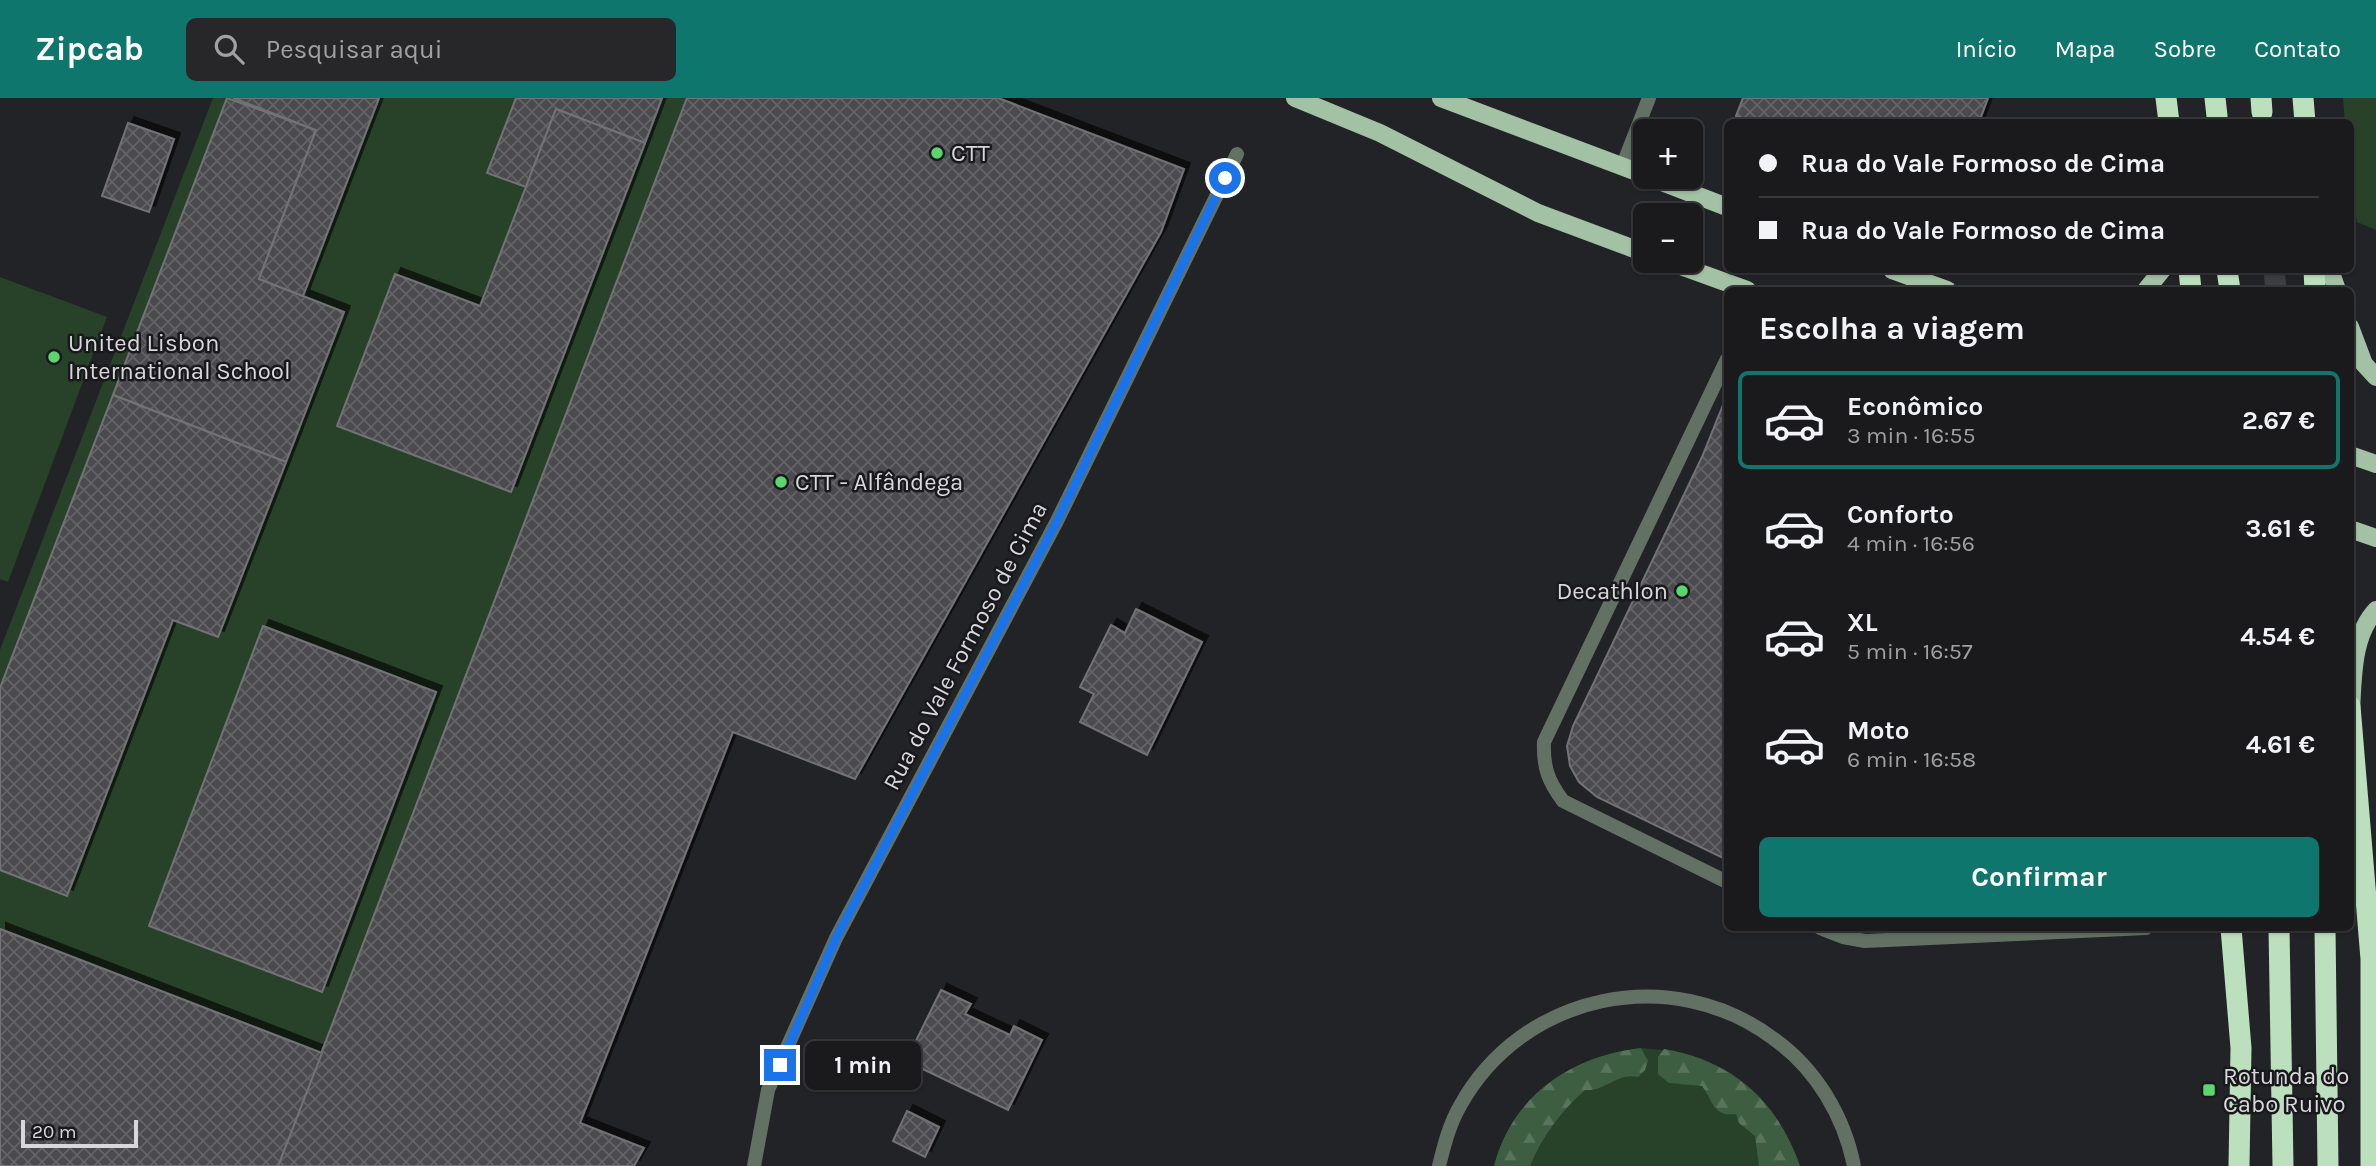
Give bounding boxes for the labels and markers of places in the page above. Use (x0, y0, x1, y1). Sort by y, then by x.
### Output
place label: CTT (951, 139, 990, 167)
marker: CTT (929, 145, 945, 161)
place label: United Lisbon International School (68, 329, 291, 385)
marker: United Lisbon International School (46, 349, 62, 365)
place label: CTT - Alfândega (795, 468, 963, 496)
marker: CTT - Alfândega (773, 474, 789, 490)
place label: Decathlon (1556, 577, 1668, 605)
marker: Decathlon (1674, 583, 1690, 599)
place label: Rotunda do Cabo Ruivo (2223, 1062, 2349, 1118)
marker: Rotunda do Cabo Ruivo (2201, 1082, 2217, 1098)

